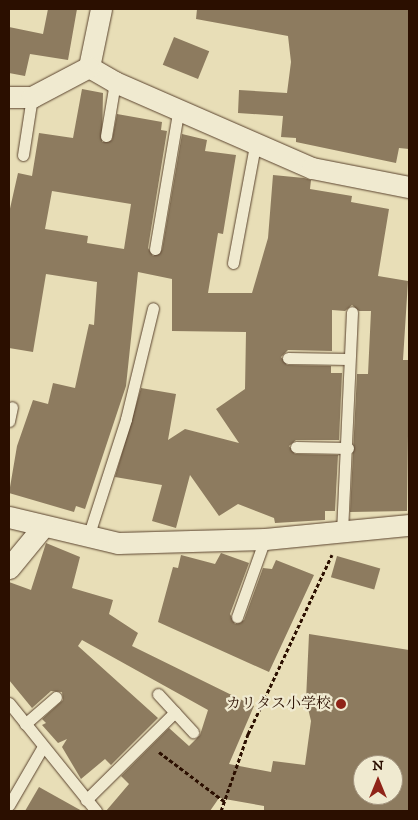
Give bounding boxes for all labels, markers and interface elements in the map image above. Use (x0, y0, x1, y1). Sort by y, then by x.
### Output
place label: カリタス小学校 (226, 695, 331, 713)
marker: カリタス小学校 (335, 698, 347, 710)
north arrow (353, 755, 403, 805)
text: N (372, 757, 384, 775)

